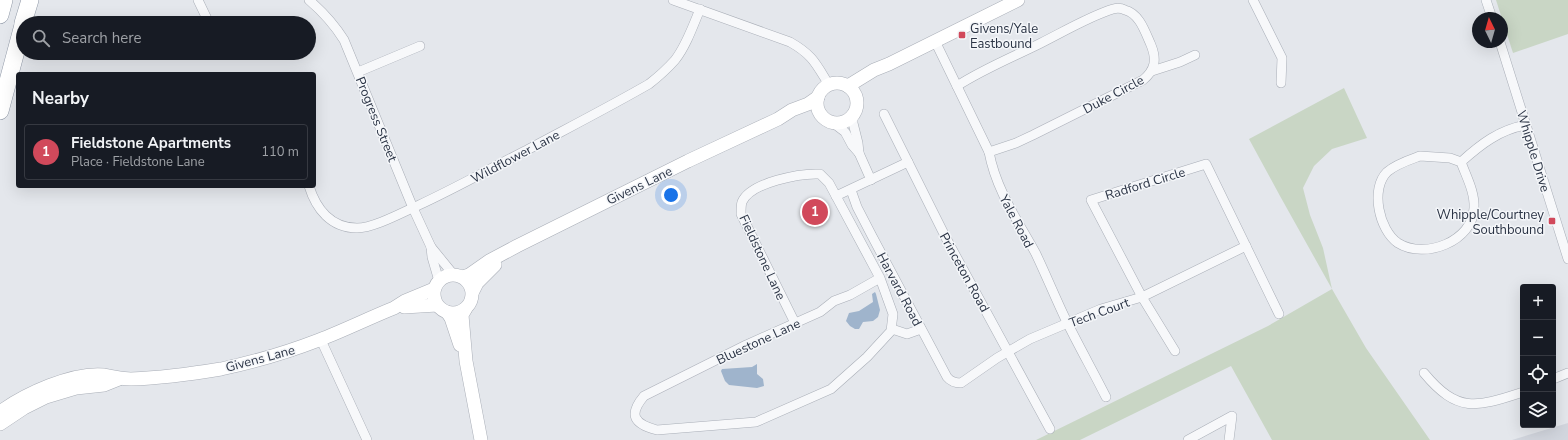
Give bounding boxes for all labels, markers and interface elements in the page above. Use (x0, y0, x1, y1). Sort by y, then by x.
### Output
north arrow (1472, 12, 1508, 48)
search box (16, 16, 316, 60)
place label: Givens/Yale Eastbound (970, 20, 1038, 53)
icon: search (30, 27, 52, 49)
text: Search here (62, 28, 142, 48)
marker: Givens/Yale Eastbound (957, 30, 967, 40)
street label: Duke Circle (1080, 71, 1147, 118)
street label: Progress Street (351, 74, 402, 165)
text: Nearby (32, 87, 89, 110)
street label: Whipple Drive (1512, 108, 1554, 195)
street label: Wildflower Lane (468, 126, 563, 188)
text: Fieldstone Apartments (71, 133, 231, 153)
text: 1 (42, 143, 50, 161)
text: 110 m (261, 143, 299, 161)
text: Place · Fieldstone Lane (71, 153, 205, 171)
street label: Givens Lane (603, 162, 675, 210)
street label: Radford Circle (1103, 163, 1188, 205)
your location (661, 185, 681, 205)
street label: Yale Road (994, 191, 1038, 251)
pin: 1 (802, 197, 828, 227)
place label: Whipple/Courtney Southbound (1437, 206, 1544, 239)
street label: Fieldstone Lane (734, 212, 790, 303)
marker: Whipple/Courtney Southbound (1547, 216, 1557, 226)
street label: Princeton Road (935, 229, 993, 316)
street label: Harvard Road (872, 249, 926, 329)
map controls (1520, 284, 1556, 428)
button: + (1520, 284, 1556, 320)
street label: Tech Court (1067, 294, 1132, 332)
street label: Bluestone Lane (714, 315, 803, 369)
button: − (1520, 320, 1556, 356)
street label: Givens Lane (224, 341, 297, 377)
button: locate (1520, 356, 1556, 392)
button: layers (1520, 392, 1556, 428)

